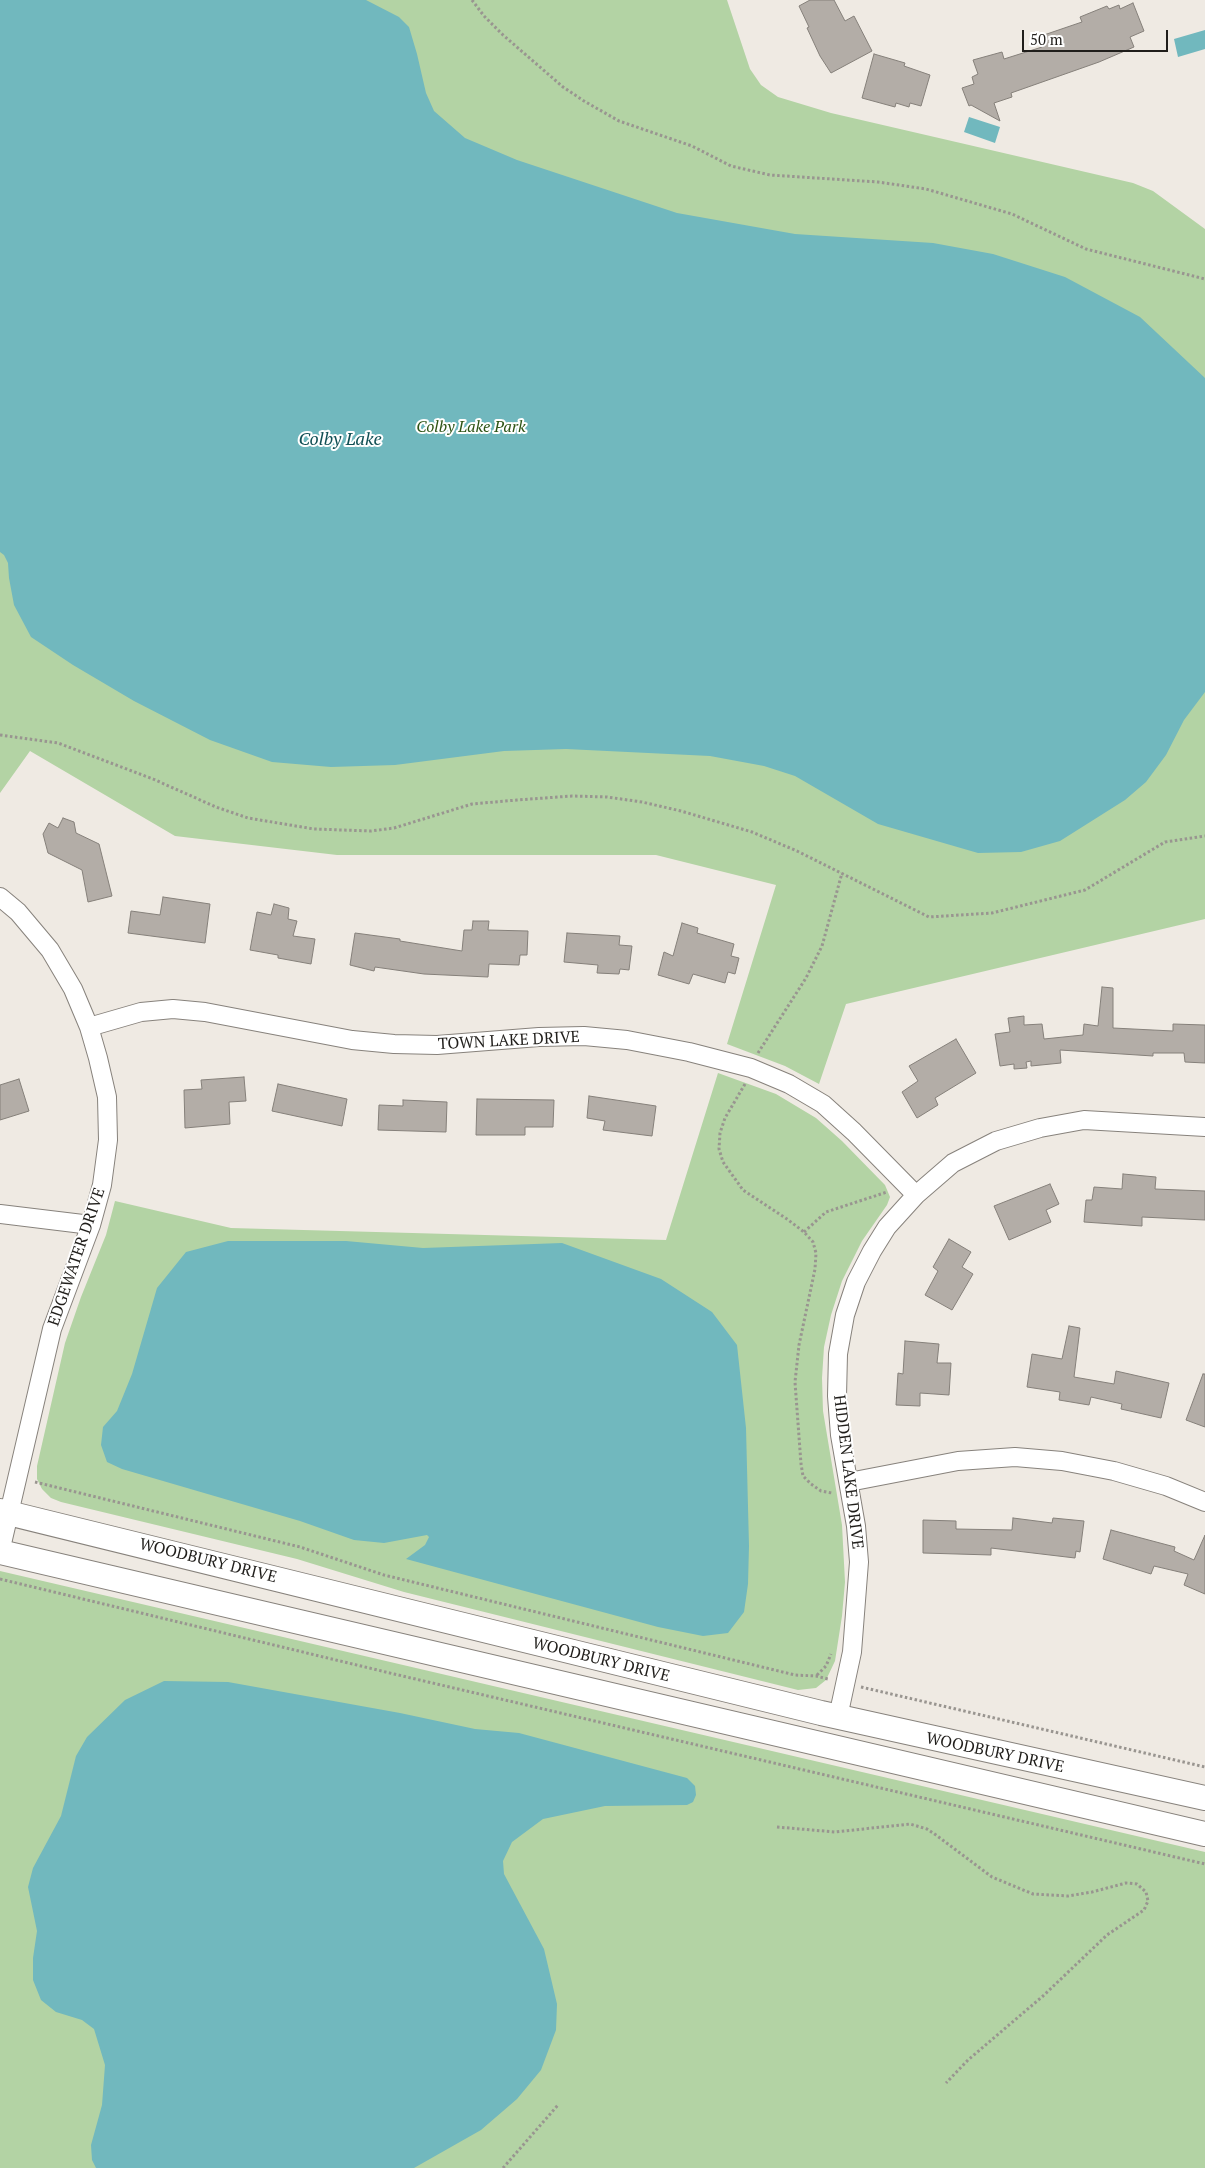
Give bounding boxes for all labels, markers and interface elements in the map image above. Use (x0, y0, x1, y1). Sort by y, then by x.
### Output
scale bar (1025, 20, 1171, 52)
text: 50 m (1030, 29, 1063, 49)
park label: Colby Lake Park (416, 417, 526, 437)
water label: Colby Lake (298, 429, 382, 451)
street label: TOWN LAKE DRIVE (438, 1028, 580, 1054)
street label: EDGEWATER DRIVE (44, 1185, 110, 1329)
street label: HIDDEN LAKE DRIVE (829, 1394, 867, 1550)
street label: WOODBURY DRIVE (137, 1535, 279, 1587)
street label: WOODBURY DRIVE (530, 1634, 672, 1686)
street label: WOODBURY DRIVE (924, 1729, 1066, 1777)

